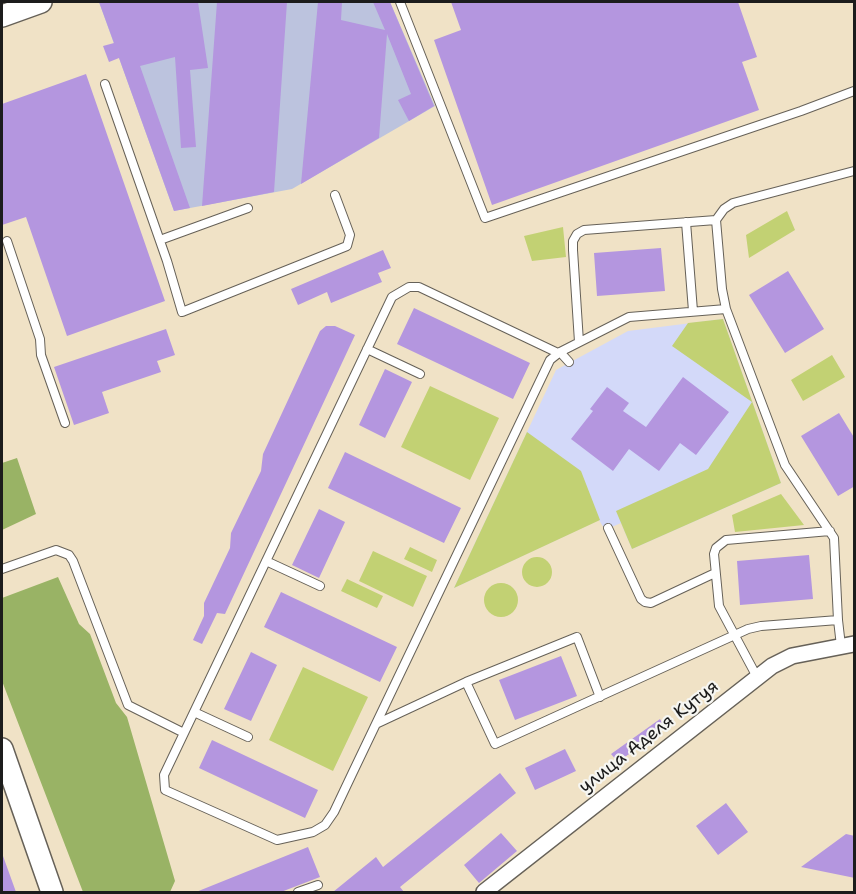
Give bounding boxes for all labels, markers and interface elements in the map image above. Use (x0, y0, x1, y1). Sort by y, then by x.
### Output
street label: улица Аделя Кутуя (575, 676, 723, 798)

